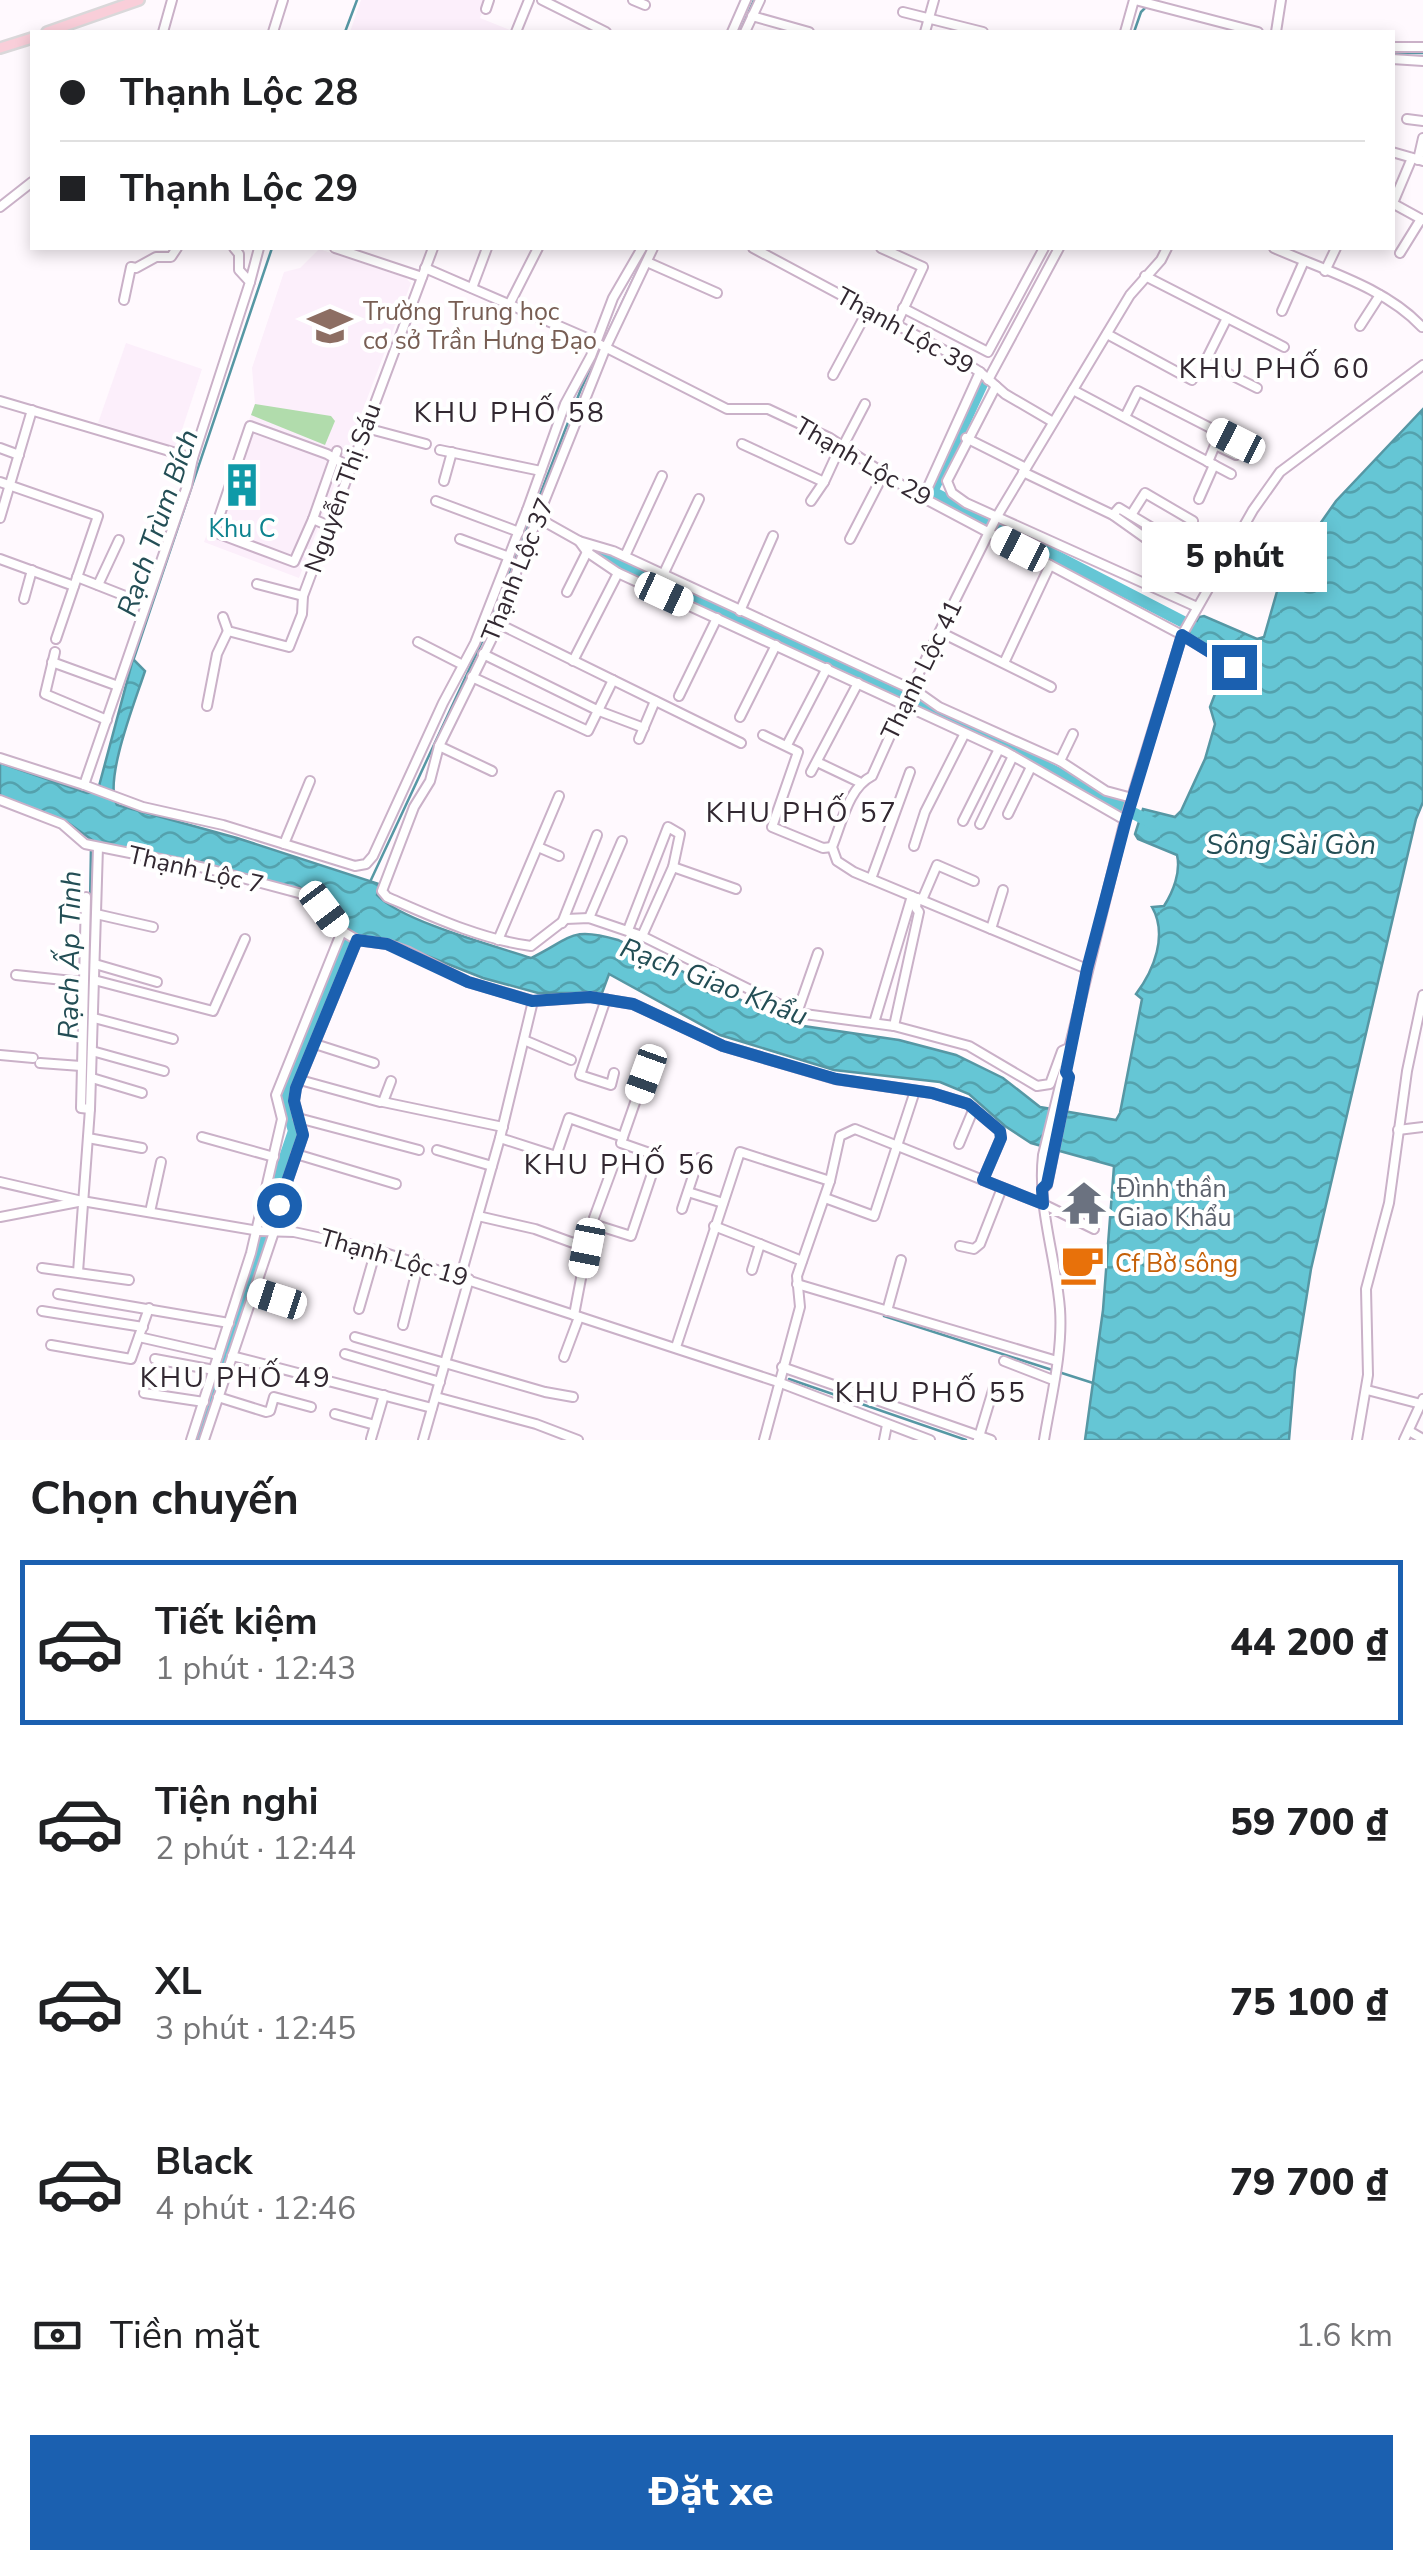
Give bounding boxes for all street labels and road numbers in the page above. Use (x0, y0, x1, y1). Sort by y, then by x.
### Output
street label: Thạnh Lộc 39 (830, 279, 980, 383)
street label: Nguyễn Thị Sáu (297, 399, 389, 577)
street label: Thạnh Lộc 29 (788, 409, 938, 515)
street label: Thạnh Lộc 37 (474, 493, 562, 647)
street label: Thạnh Lộc 41 (873, 594, 971, 746)
street label: Thạnh Lộc 7 (125, 838, 267, 902)
street label: Thạnh Lộc 19 (316, 1221, 472, 1295)

